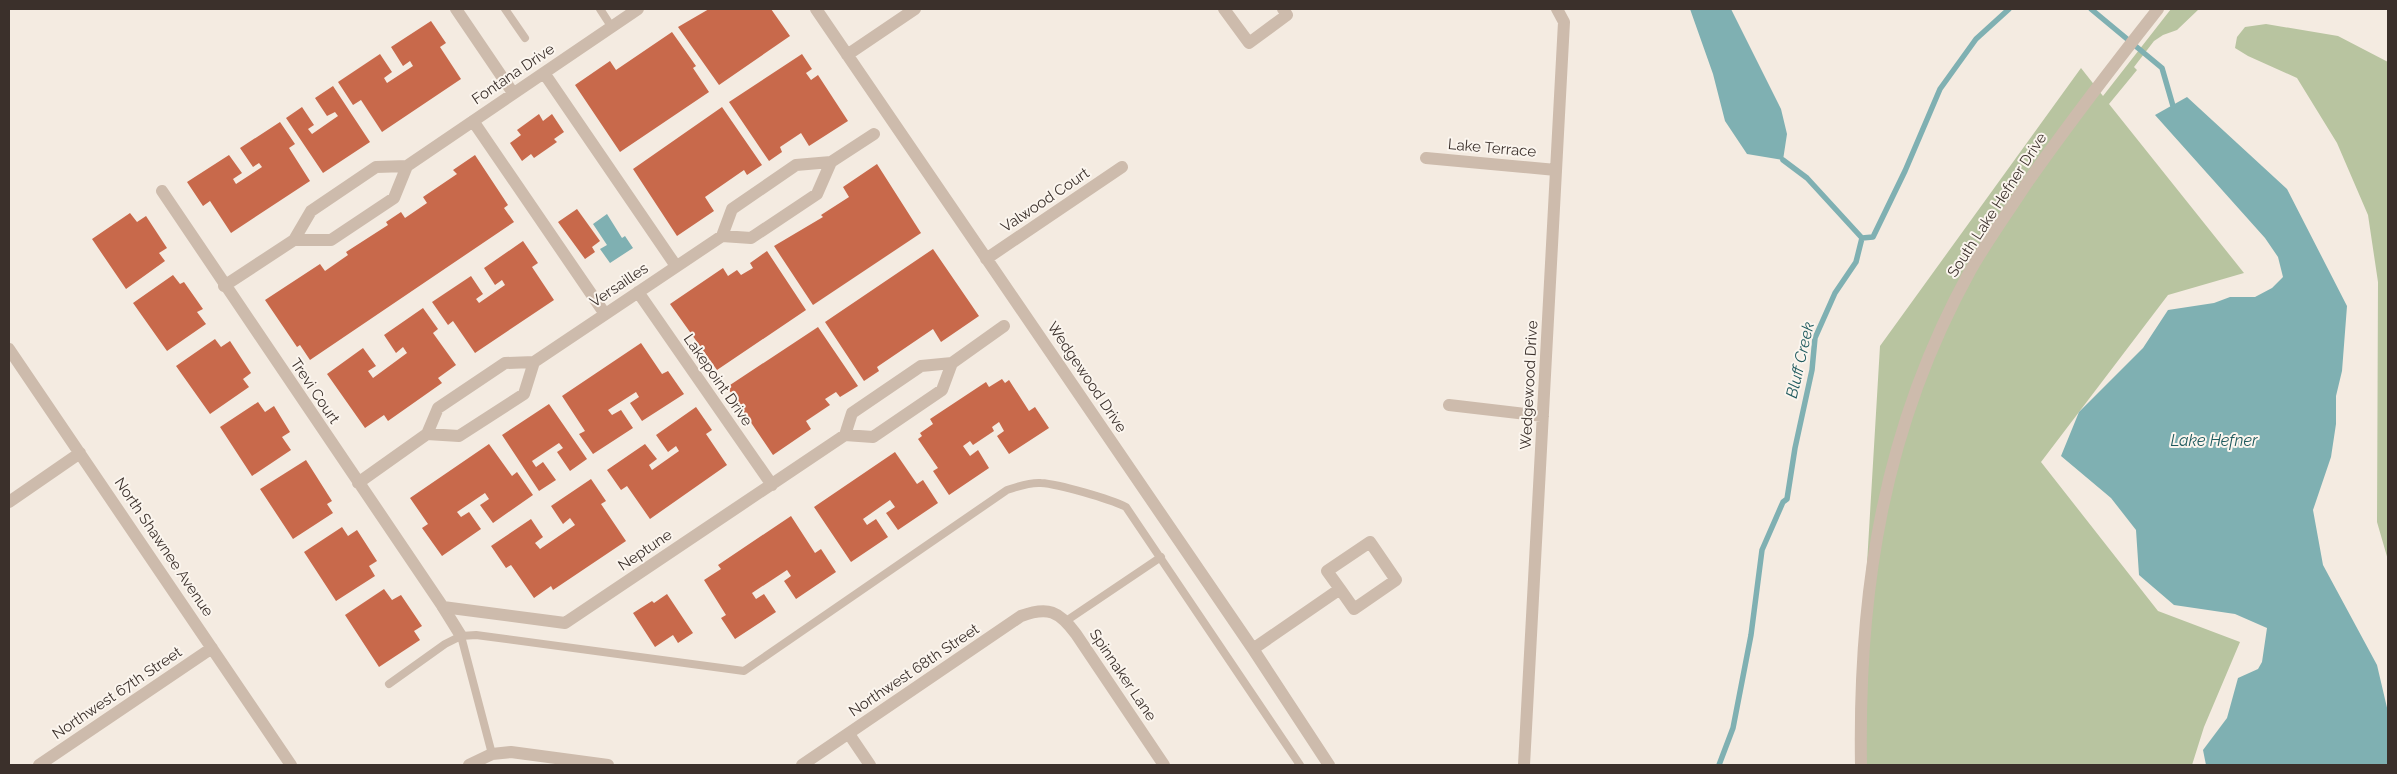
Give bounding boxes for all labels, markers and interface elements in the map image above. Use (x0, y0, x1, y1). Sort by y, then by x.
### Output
street label: Fontana Drive (468, 40, 558, 108)
street label: South Lake Hefner Drive (1944, 129, 2050, 280)
street label: Lake Terrace (1447, 135, 1537, 161)
street label: Valwood Court (997, 164, 1093, 236)
street label: Versailles (587, 259, 651, 311)
street label: Wedgewood Drive (1043, 318, 1131, 436)
street label: Wedgewood Drive (1517, 320, 1541, 450)
water label: Bluff Creek (1782, 320, 1818, 400)
street label: Lakepoint Drive (680, 331, 756, 430)
street label: Trevi Court (287, 355, 343, 427)
water label: Lake Hefner (2171, 431, 2258, 450)
street label: North Shawnee Avenue (111, 474, 217, 620)
street label: Neptune (615, 525, 675, 574)
street label: Northwest 68th Street (845, 620, 983, 720)
street label: Spinnaker Lane (1086, 626, 1160, 724)
street label: Northwest 67th Street (49, 643, 185, 743)

